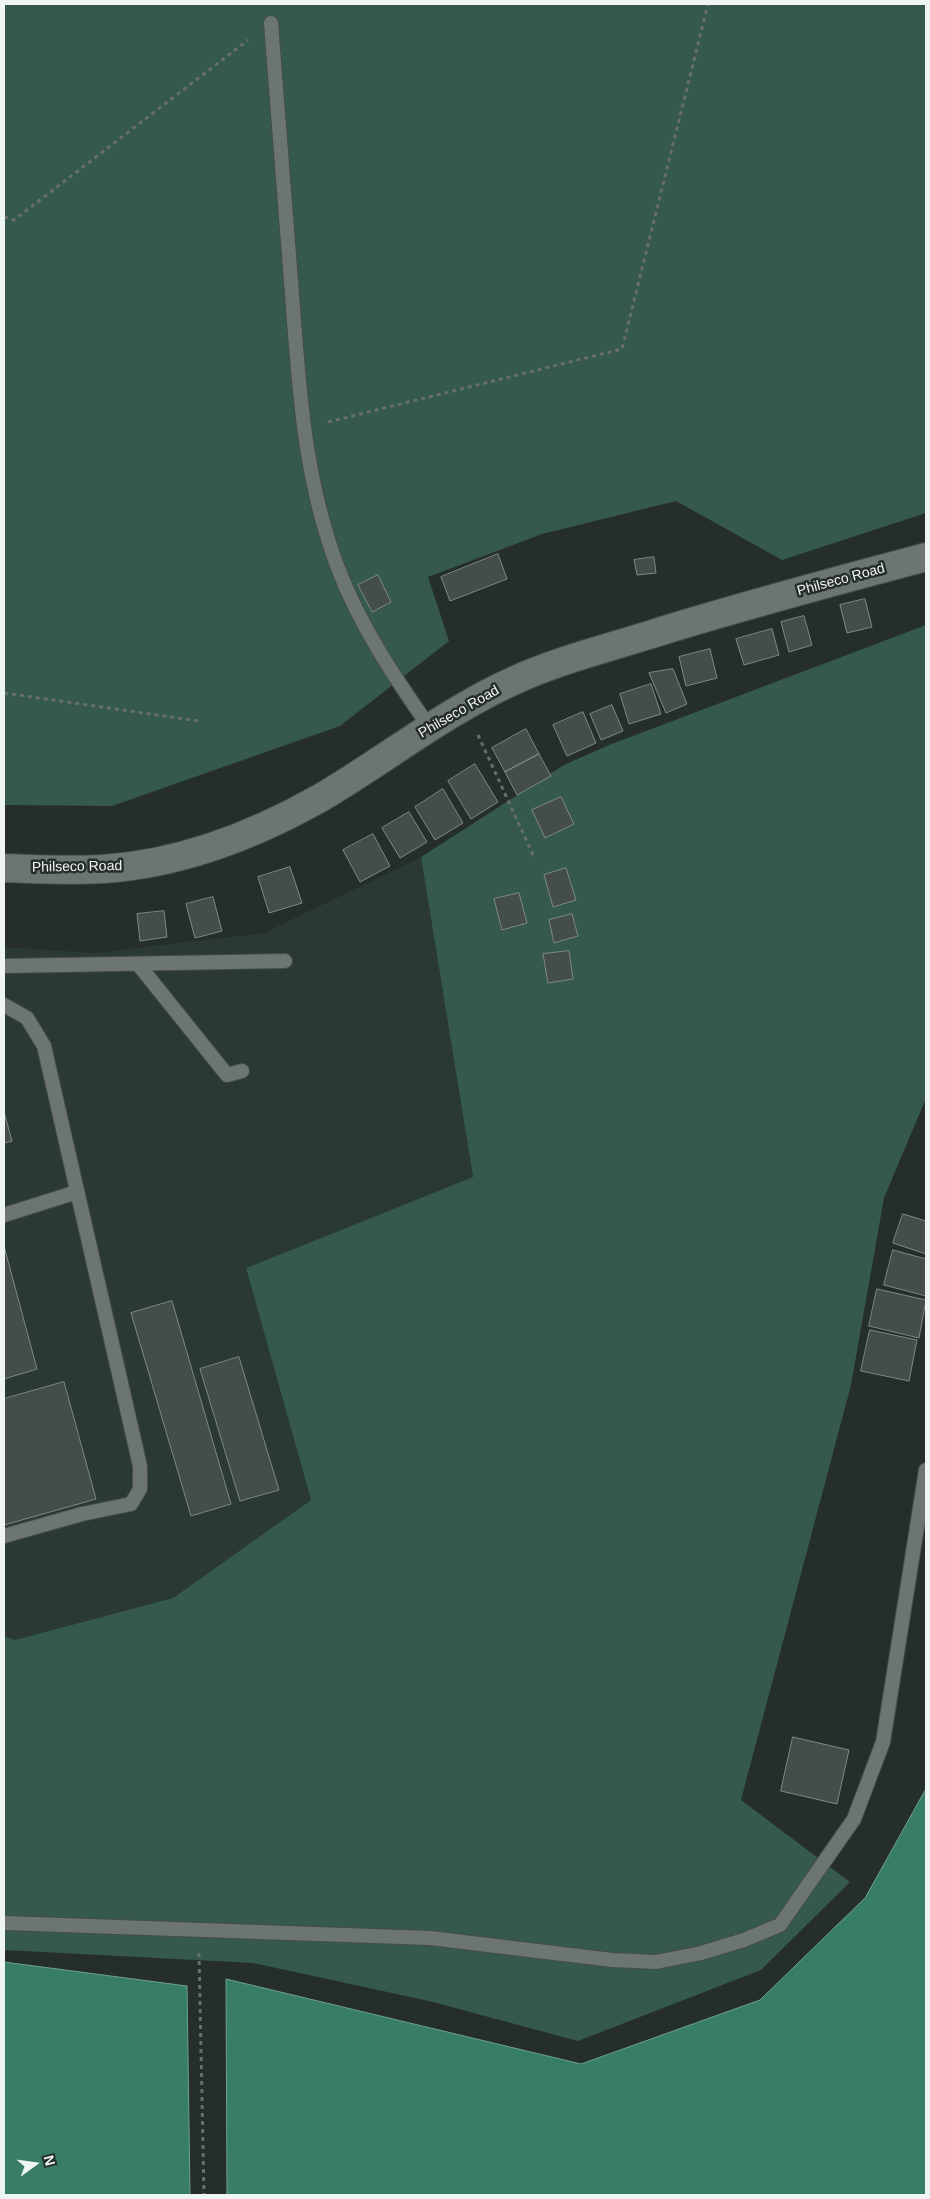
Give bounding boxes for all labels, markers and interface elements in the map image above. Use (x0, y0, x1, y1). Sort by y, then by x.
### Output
street label: Philseco Road (795, 560, 887, 600)
street label: Philseco Road (416, 682, 502, 742)
street label: Philseco Road (32, 858, 122, 876)
north arrow (10, 2139, 60, 2189)
text: N (41, 2154, 59, 2167)

